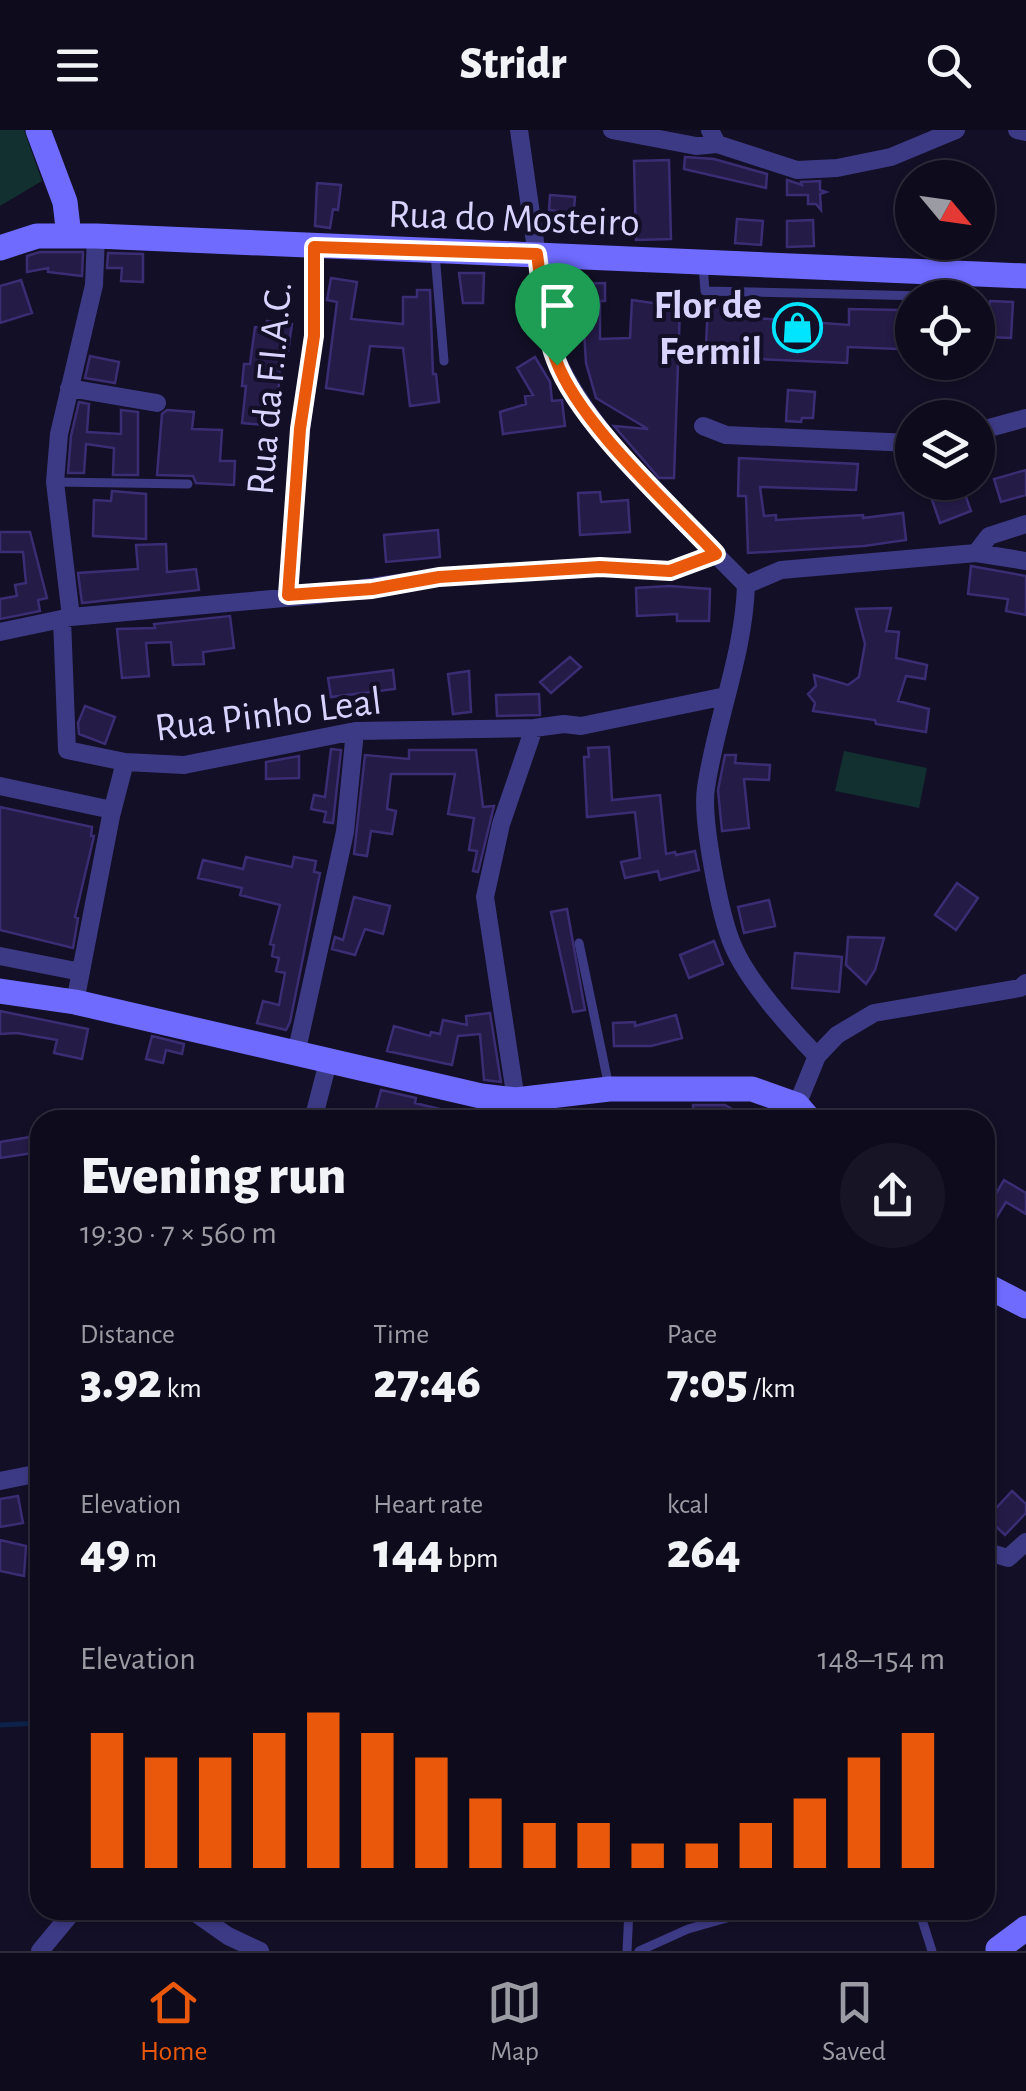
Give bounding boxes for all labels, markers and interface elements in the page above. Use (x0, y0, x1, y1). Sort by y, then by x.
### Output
icon: menu (50, 38, 105, 93)
icon: search (921, 38, 976, 93)
text: Stridr (460, 42, 566, 87)
north arrow (895, 160, 995, 260)
map controls (895, 160, 995, 500)
street label: Rua do Mosteiro (387, 195, 640, 243)
pin (515, 263, 600, 366)
icon: arrive (530, 278, 585, 333)
street label: Rua da F.I.A.C. (241, 280, 299, 497)
button: locate (895, 280, 995, 380)
place label: Flor de Fermil (653, 286, 762, 372)
shop icon: Flor de Fermil (771, 301, 823, 353)
button: layers (895, 400, 995, 500)
street label: Rua Pinho Leal (153, 681, 384, 749)
button: share (840, 1143, 945, 1248)
text: Evening run (80, 1149, 346, 1204)
text: 19:30 · 7 × 560 m (80, 1217, 277, 1249)
text: Distance (80, 1321, 175, 1349)
text: Time (373, 1321, 429, 1349)
text: Pace (667, 1321, 717, 1349)
text: 3.92 (80, 1357, 162, 1407)
text: 27:46 (373, 1357, 481, 1407)
text: 7:05 (667, 1357, 748, 1407)
text: km (162, 1375, 202, 1403)
text: /km (748, 1375, 796, 1403)
text: Elevation (80, 1491, 181, 1519)
text: Heart rate (373, 1491, 483, 1519)
text: kcal (667, 1491, 709, 1519)
text: 49 (80, 1527, 130, 1577)
text: 144 (373, 1527, 443, 1577)
text: 264 (667, 1527, 741, 1577)
text: m (130, 1545, 157, 1573)
text: bpm (443, 1545, 499, 1573)
text: Elevation (80, 1643, 196, 1675)
text: 148–154 m (818, 1643, 945, 1675)
tab: Home (140, 1975, 207, 2069)
tab: Map (487, 1975, 542, 2069)
tab: Saved (822, 1975, 886, 2069)

